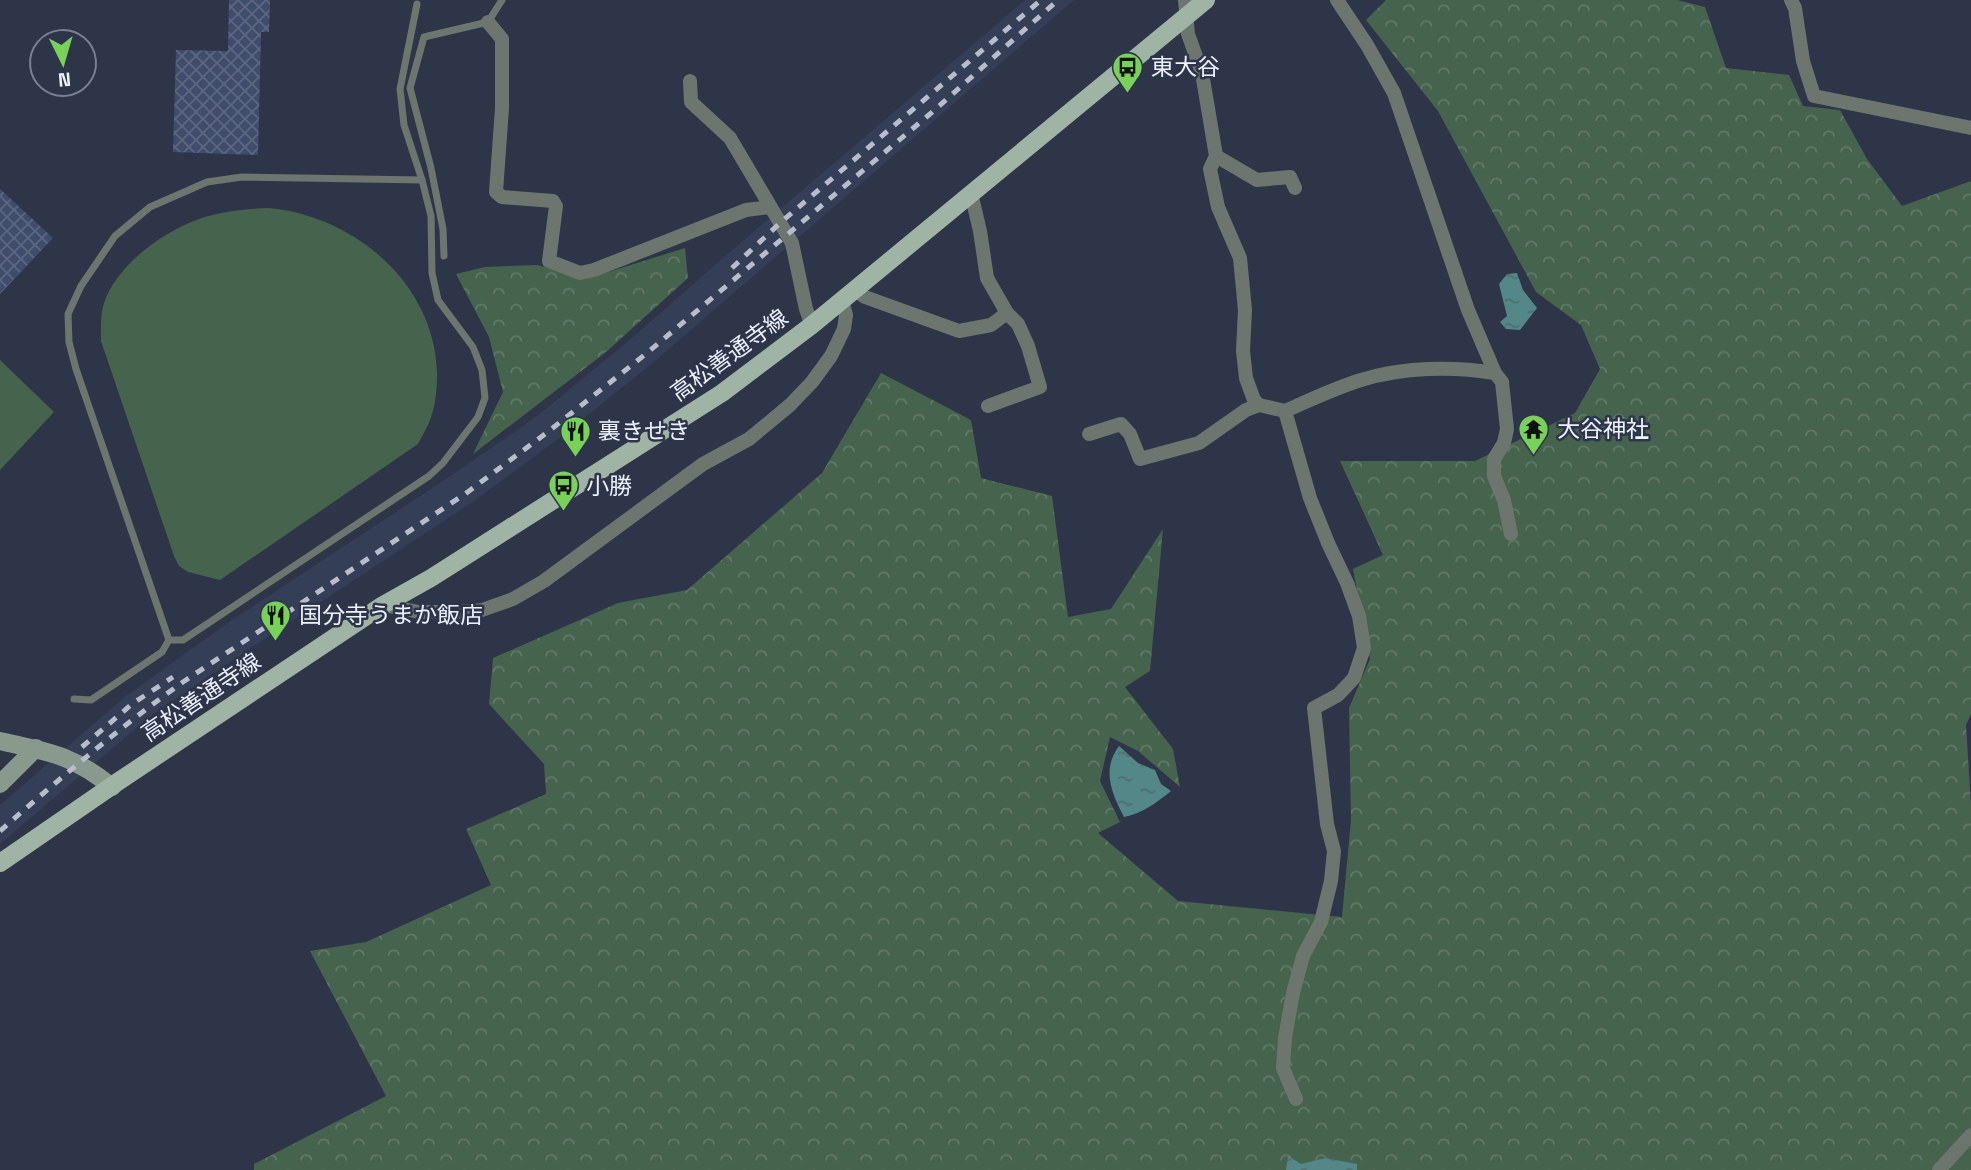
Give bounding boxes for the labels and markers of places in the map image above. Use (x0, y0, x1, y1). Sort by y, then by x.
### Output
bus stop icon: 東大谷 (1111, 50, 1145, 94)
place label: 東大谷 (1151, 52, 1220, 82)
temple icon: 大谷神社 (1517, 412, 1551, 456)
restaurant icon: 裏きせき (558, 414, 592, 458)
place label: 大谷神社 (1557, 414, 1649, 444)
place label: 裏きせき (598, 416, 690, 446)
bus stop icon: 小勝 (546, 469, 580, 513)
place label: 小勝 (586, 471, 632, 501)
restaurant icon: 国分寺うまか飯店 (259, 598, 293, 642)
place label: 国分寺うまか飯店 (299, 600, 483, 630)

